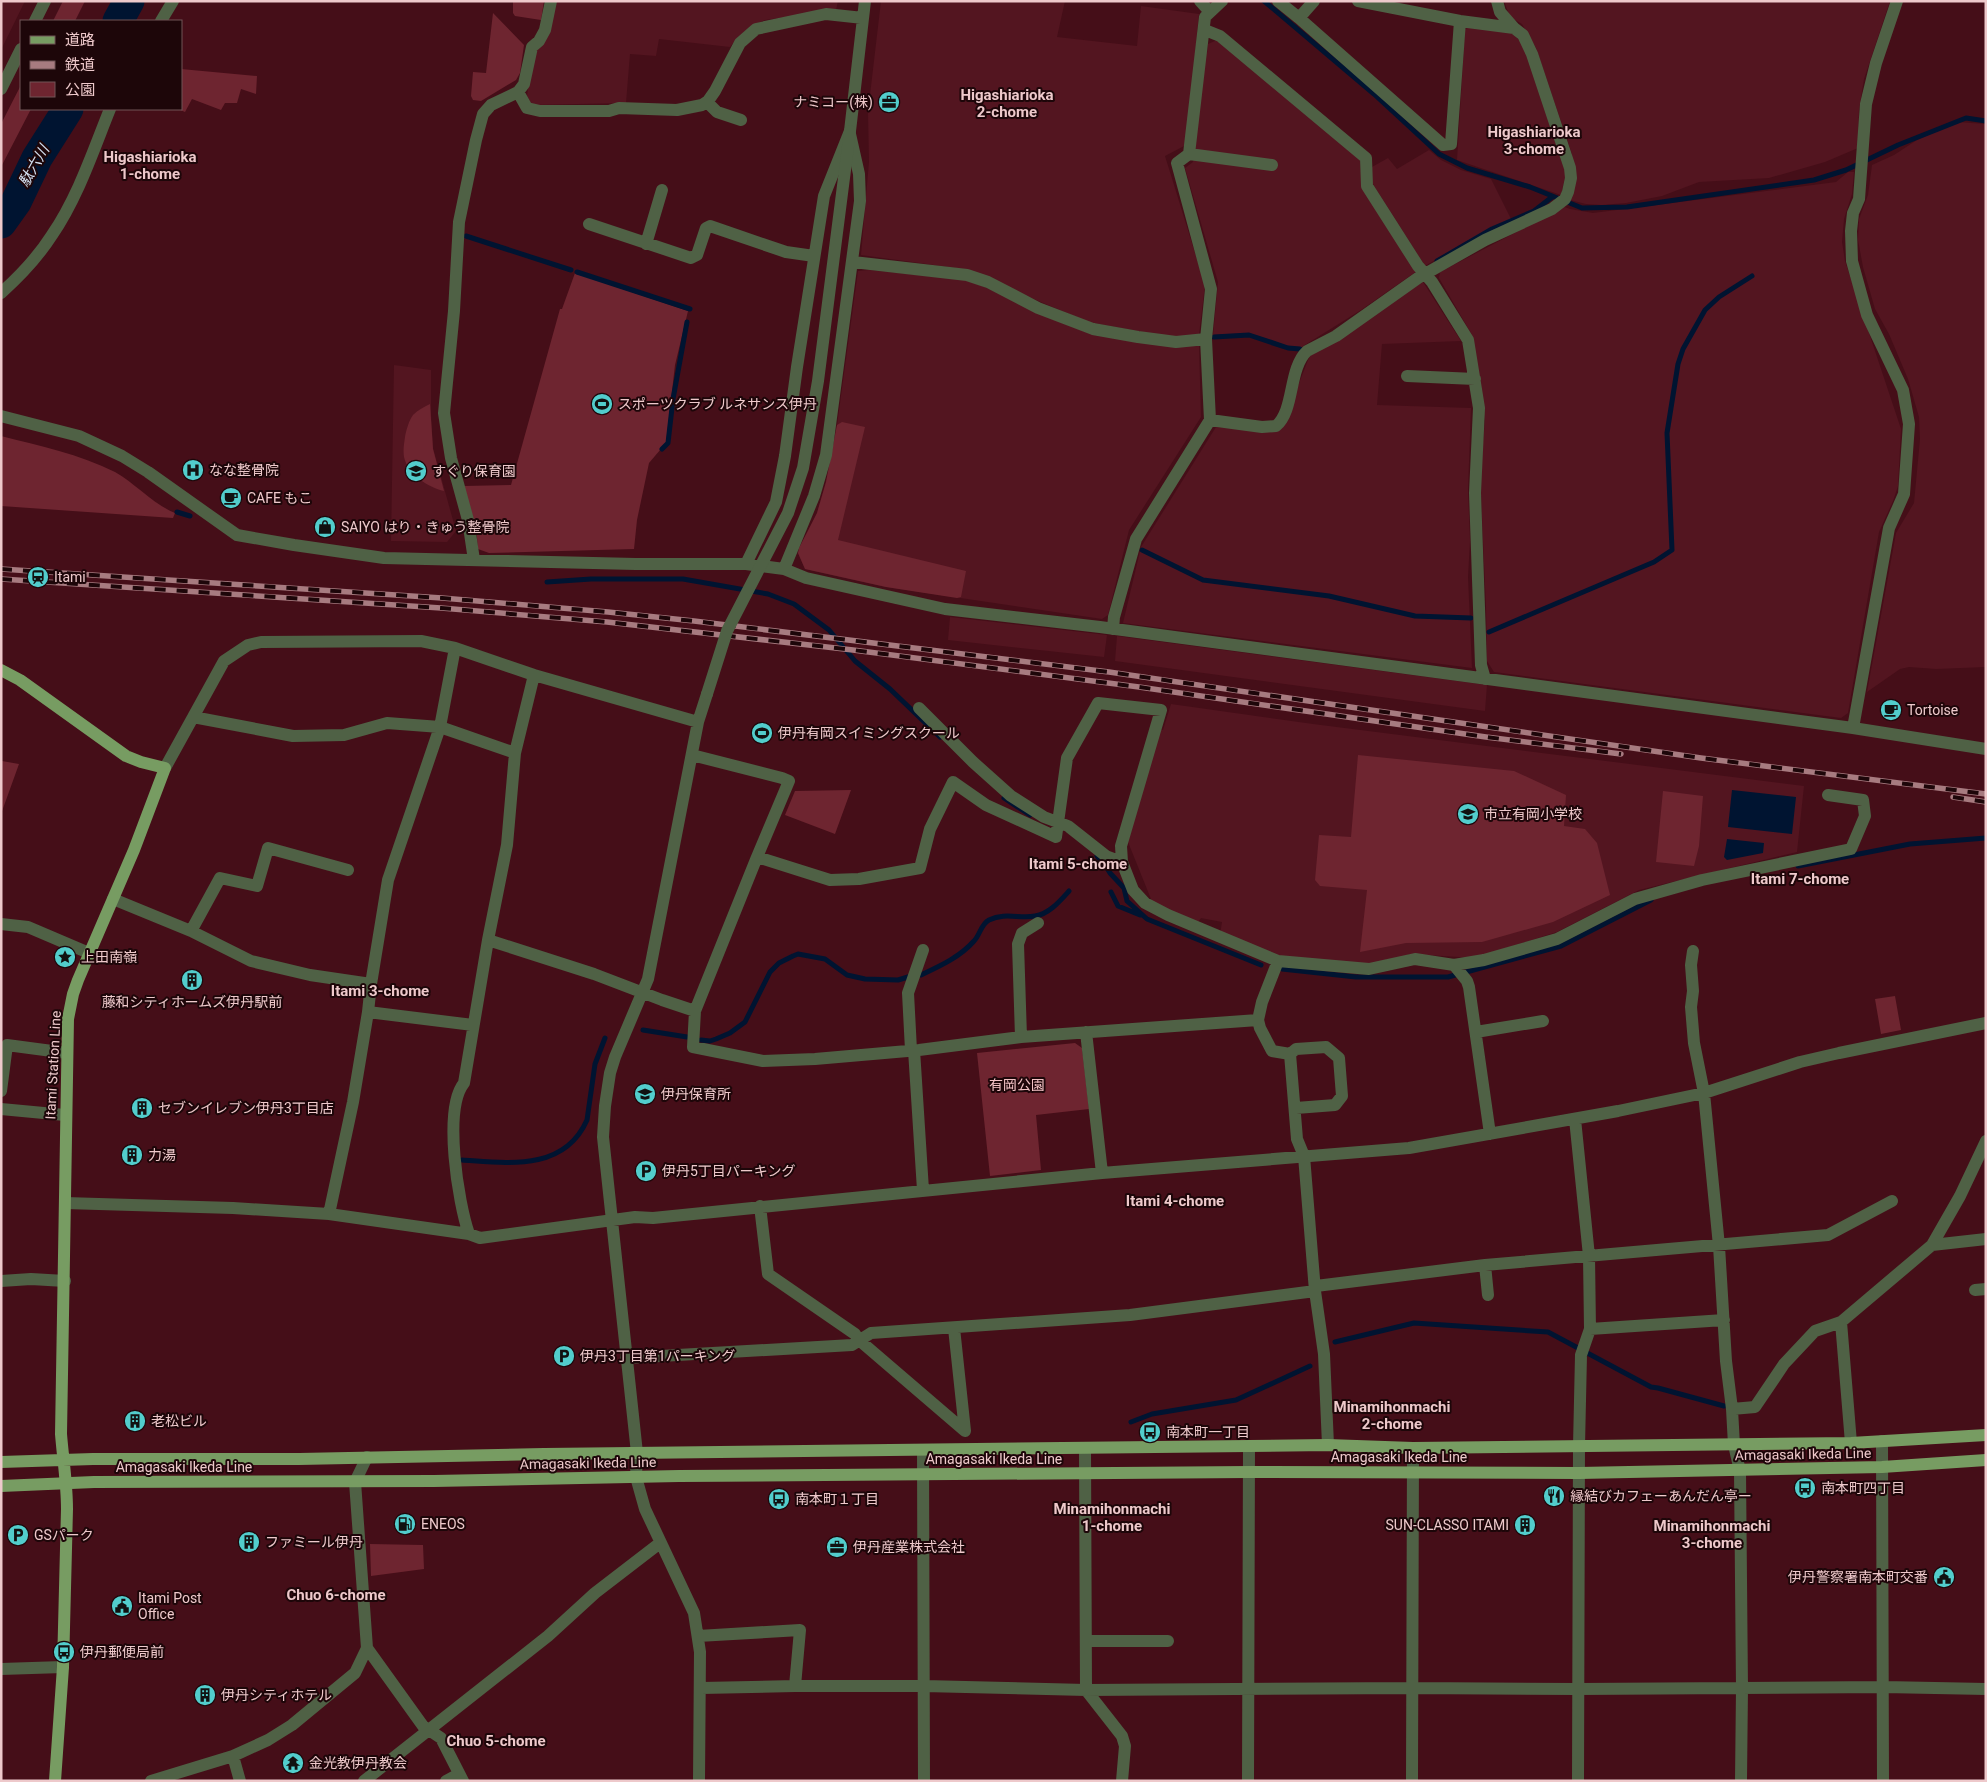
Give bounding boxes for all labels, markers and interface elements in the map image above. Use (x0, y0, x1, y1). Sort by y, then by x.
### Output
legend (20, 20, 182, 110)
text: 道路 (65, 31, 95, 49)
text: 鉄道 (65, 56, 95, 74)
text: 公園 (65, 81, 95, 99)
district label: Higashiarioka 2-chome (960, 86, 1054, 121)
office icon: ナミコー(株) (877, 90, 901, 114)
place label: ナミコー(株) (793, 94, 873, 111)
district label: Higashiarioka 3-chome (1487, 123, 1581, 158)
water label: 駄六川 (15, 140, 54, 190)
district label: Higashiarioka 1-chome (103, 148, 197, 183)
sports icon: スポーツクラブ ルネサンス伊丹 (590, 392, 614, 416)
place label: スポーツクラブ ルネサンス伊丹 (618, 396, 817, 412)
hospital icon: なな整骨院 (181, 458, 205, 482)
school or university icon: すぐり保育園 (404, 459, 428, 483)
place label: なな整骨院 (209, 462, 279, 478)
place label: すぐり保育園 (432, 463, 516, 479)
cafe icon: CAFE もこ (219, 486, 243, 510)
place label: CAFE もこ (247, 490, 312, 506)
shop icon: SAIYO はり・きゅう整骨院 (313, 515, 337, 539)
place label: SAIYO はり・きゅう整骨院 (341, 519, 509, 535)
station icon: Itami (26, 565, 50, 589)
place label: Itami (54, 569, 86, 585)
cafe icon: Tortoise (1879, 698, 1903, 722)
place label: Tortoise (1907, 702, 1958, 718)
sports icon: 伊丹有岡スイミングスクール (750, 721, 774, 745)
place label: 伊丹有岡スイミングスクール (778, 725, 960, 741)
school or university icon: 市立有岡小学校 (1456, 802, 1480, 826)
place label: 市立有岡小学校 (1484, 806, 1582, 822)
district label: Itami 5-chome (1029, 855, 1127, 873)
district label: Itami 7-chome (1751, 870, 1849, 888)
place icon: 上田南嶺 (53, 945, 77, 969)
place label: 上田南嶺 (81, 949, 137, 965)
building icon: 藤和シティホームズ伊丹駅前 (180, 968, 204, 992)
district label: Itami 3-chome (331, 982, 429, 1000)
place label: 藤和シティホームズ伊丹駅前 (102, 994, 282, 1010)
street label: Itami Station Line (42, 1010, 64, 1120)
park label: 有岡公園 (989, 1077, 1045, 1093)
school or university icon: 伊丹保育所 (633, 1082, 657, 1106)
place label: 伊丹保育所 (661, 1086, 731, 1102)
building icon: セブンイレブン伊丹3丁目店 (130, 1096, 154, 1120)
place label: セブンイレブン伊丹3丁目店 (158, 1100, 334, 1116)
building icon: 力湯 (120, 1143, 144, 1167)
place label: 力湯 (148, 1147, 176, 1163)
parking icon: 伊丹5丁目パーキング (634, 1159, 658, 1183)
place label: 伊丹5丁目パーキング (662, 1163, 795, 1179)
district label: Itami 4-chome (1126, 1192, 1224, 1210)
parking icon: 伊丹3丁目第1パーキング (552, 1344, 576, 1368)
place label: 伊丹3丁目第1パーキング (580, 1348, 735, 1364)
district label: Minamihonmachi 2-chome (1334, 1398, 1451, 1433)
building icon: 老松ビル (123, 1409, 147, 1433)
place label: 老松ビル (151, 1413, 207, 1429)
bus stop icon: 南本町一丁目 (1138, 1420, 1162, 1444)
place label: 南本町一丁目 (1166, 1424, 1250, 1440)
street label: Amagasaki Ikeda Line (1735, 1445, 1871, 1463)
street label: Amagasaki Ikeda Line (1331, 1449, 1467, 1465)
street label: Amagasaki Ikeda Line (926, 1451, 1062, 1467)
street label: Amagasaki Ikeda Line (520, 1454, 656, 1472)
street label: Amagasaki Ikeda Line (116, 1459, 252, 1475)
bus stop icon: 南本町四丁目 (1793, 1476, 1817, 1500)
place label: 南本町四丁目 (1821, 1480, 1905, 1496)
restaurant icon: 縁結びカフェーあんだん亭ー (1542, 1484, 1566, 1508)
bus stop icon: 南本町１丁目 (767, 1487, 791, 1511)
place label: 縁結びカフェーあんだん亭ー (1570, 1488, 1752, 1504)
place label: 南本町１丁目 (795, 1491, 879, 1507)
district label: Minamihonmachi 1-chome (1054, 1500, 1171, 1535)
fuel station icon: ENEOS (393, 1512, 417, 1536)
building icon: SUN-CLASSO ITAMI (1513, 1513, 1537, 1537)
place label: ENEOS (421, 1516, 465, 1532)
place label: SUN-CLASSO ITAMI (1386, 1517, 1509, 1533)
district label: Minamihonmachi 3-chome (1654, 1517, 1771, 1552)
parking icon: GSパーク (6, 1523, 30, 1547)
place label: GSパーク (34, 1527, 94, 1543)
building icon: ファミール伊丹 (237, 1530, 261, 1554)
place label: ファミール伊丹 (265, 1534, 363, 1550)
office icon: 伊丹産業株式会社 (825, 1535, 849, 1559)
place label: 伊丹産業株式会社 (853, 1539, 965, 1555)
public building icon: 伊丹警察署南本町交番 (1932, 1565, 1956, 1589)
place label: 伊丹警察署南本町交番 (1788, 1569, 1928, 1585)
district label: Chuo 6-chome (286, 1586, 386, 1604)
place label: Itami Post Office (138, 1590, 202, 1622)
public building icon: Itami Post Office (110, 1594, 134, 1618)
bus stop icon: 伊丹郵便局前 (52, 1640, 76, 1664)
place label: 伊丹郵便局前 (80, 1644, 164, 1660)
building icon: 伊丹シティホテル (193, 1683, 217, 1707)
place label: 伊丹シティホテル (221, 1687, 332, 1703)
district label: Chuo 5-chome (446, 1732, 546, 1750)
temple icon: 金光教伊丹教会 (281, 1751, 305, 1775)
place label: 金光教伊丹教会 (309, 1755, 407, 1771)

